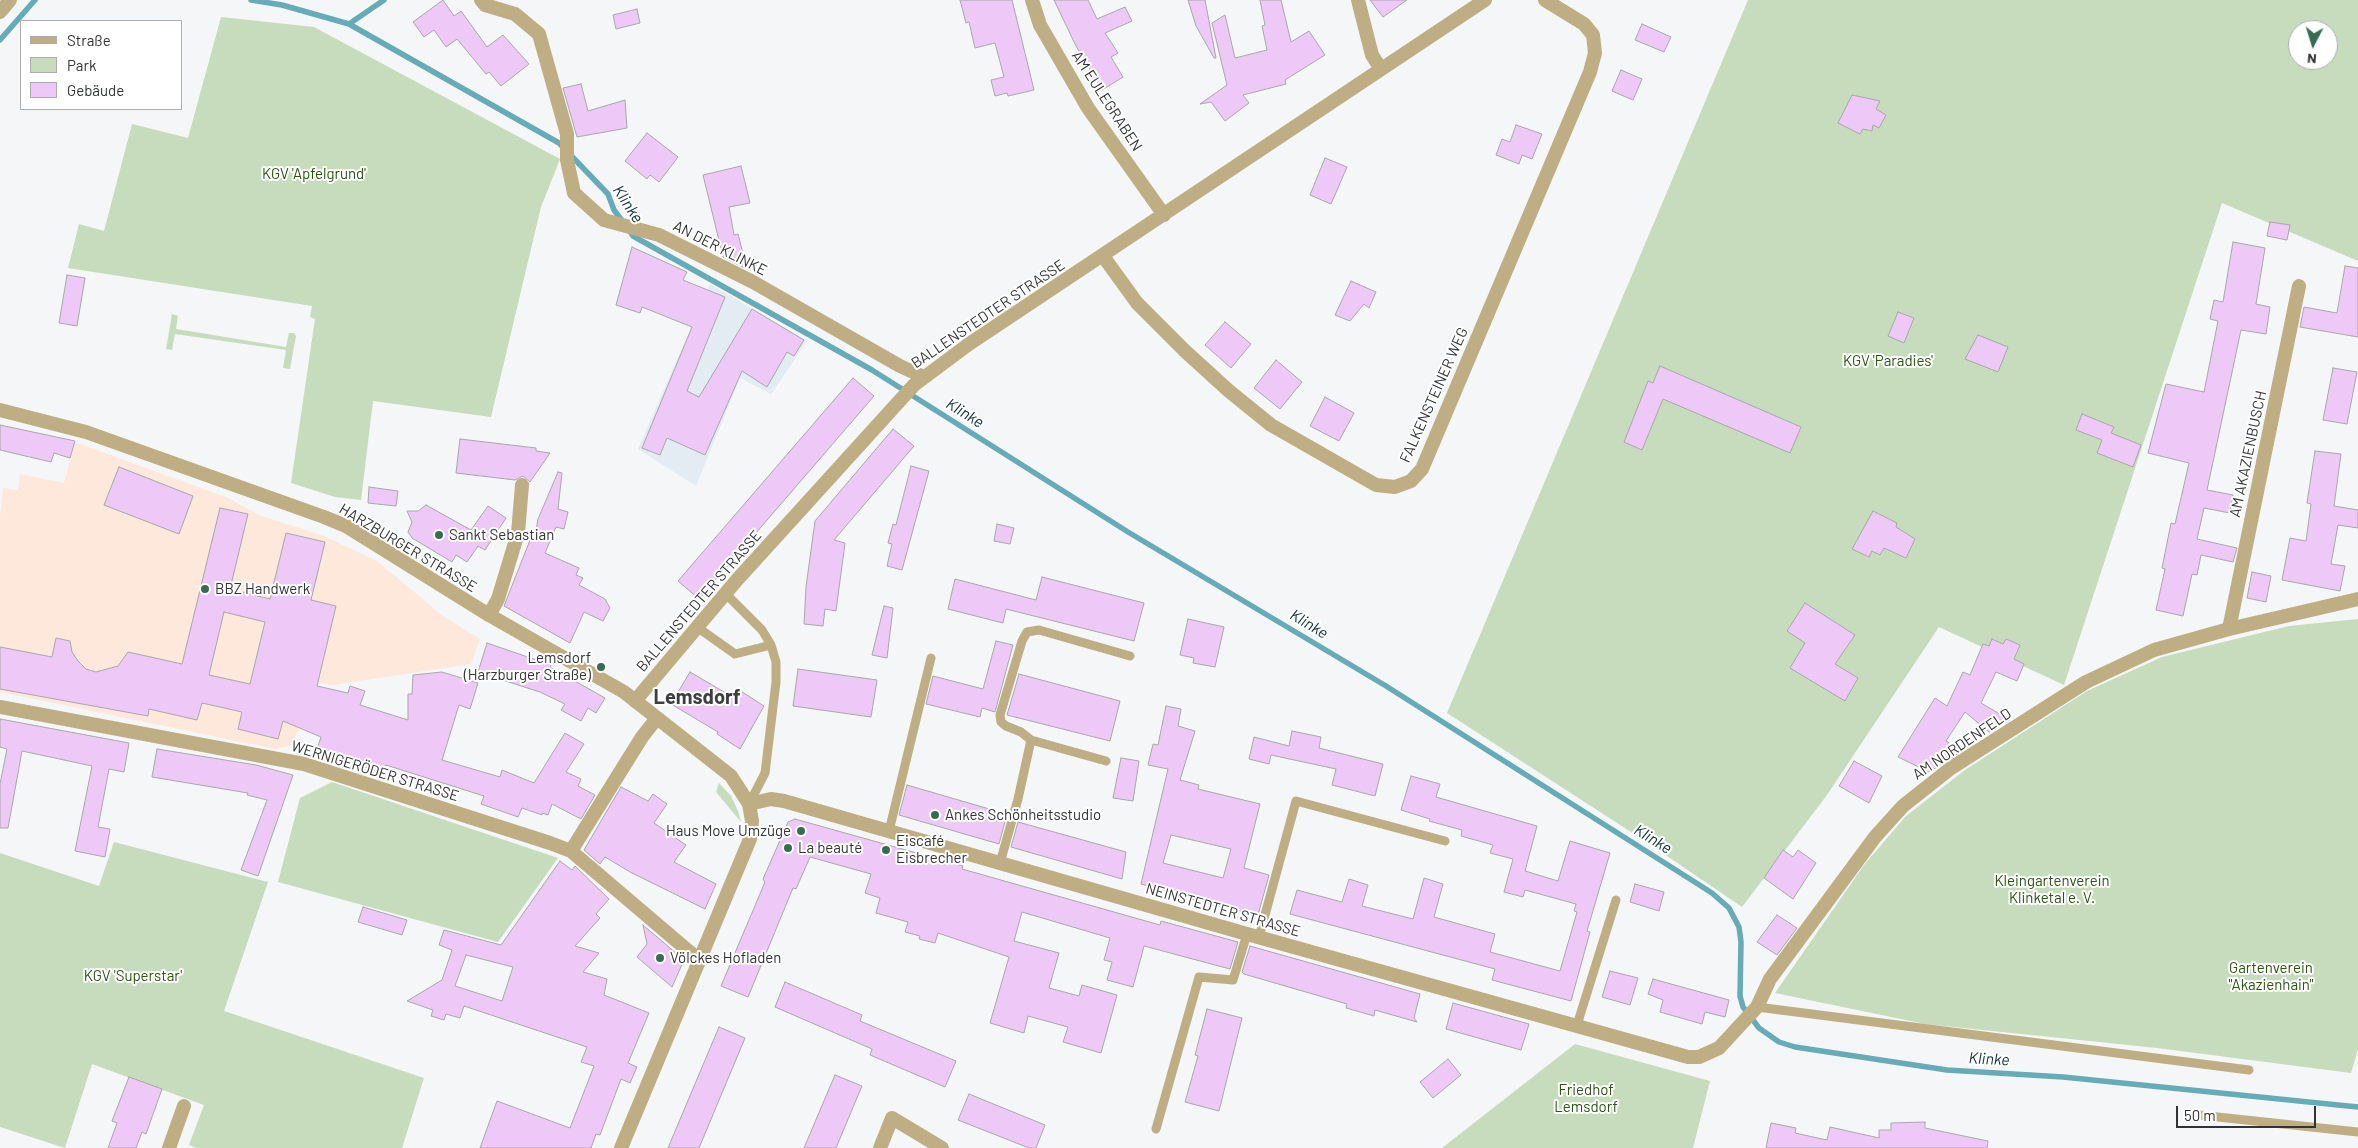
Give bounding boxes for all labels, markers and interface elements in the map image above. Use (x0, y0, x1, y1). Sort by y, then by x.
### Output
legend (20, 20, 182, 110)
north arrow (2288, 20, 2338, 70)
text: Straße (67, 31, 111, 49)
street label: AM EULEGRABEN (1068, 48, 1146, 154)
text: N (2306, 51, 2317, 68)
text: Park (67, 56, 96, 74)
text: Gebäude (67, 81, 124, 99)
park label: KGV 'Apfelgrund' (262, 165, 366, 183)
water label: Klinke (609, 182, 647, 226)
street label: AN DER KLINKE (670, 217, 770, 279)
street label: BALLENSTEDTER STRASSE (908, 256, 1068, 372)
street label: FALKENSTEINER WEG (1396, 325, 1472, 465)
park label: KGV 'Paradies' (1843, 352, 1933, 370)
street label: AM AKAZIENBUSCH (2226, 389, 2270, 519)
water label: Klinke (942, 394, 988, 432)
street label: HARZBURGER STRASSE (336, 500, 480, 596)
place label: Sankt Sebastian (449, 526, 554, 544)
street label: BALLENSTEDTER STRASSE (633, 527, 765, 675)
marker: Sankt Sebastian (433, 529, 445, 541)
place label: BBZ Handwerk (215, 580, 310, 598)
marker: BBZ Handwerk (199, 583, 211, 595)
water label: Klinke (1286, 605, 1332, 643)
place label: Lemsdorf (Harzburger Straße) (464, 649, 591, 684)
marker: Lemsdorf (Harzburger Straße) (595, 661, 607, 673)
district label: Lemsdorf (653, 685, 741, 709)
street label: AM NORDENFELD (1909, 704, 2015, 784)
street label: WERNIGERÖDER STRASSE (289, 737, 461, 805)
place label: Ankes Schönheitsstudio (945, 806, 1101, 824)
marker: Ankes Schönheitsstudio (929, 809, 941, 821)
water label: Klinke (1630, 820, 1676, 858)
place label: Haus Move Umzüge (666, 822, 791, 840)
marker: Haus Move Umzüge (795, 825, 807, 837)
place label: Eiscafé Eisbrecher (896, 832, 967, 867)
place label: La beauté (798, 839, 862, 857)
marker: La beauté (782, 842, 794, 854)
marker: Eiscafé Eisbrecher (880, 844, 892, 856)
park label: Kleingartenverein Klinketal e. V. (1994, 872, 2110, 907)
street label: NEINSTEDTER STRASSE (1144, 879, 1302, 941)
place label: Völckes Hofladen (670, 949, 781, 967)
marker: Völckes Hofladen (654, 952, 666, 964)
park label: Gartenverein "Akazienhain" (2229, 959, 2313, 994)
park label: KGV 'Superstar' (84, 967, 182, 985)
water label: Klinke (1968, 1048, 2010, 1070)
park label: Friedhof Lemsdorf (1554, 1081, 1618, 1116)
scale bar (2178, 1096, 2318, 1128)
text: 50 m (2184, 1106, 2216, 1124)

